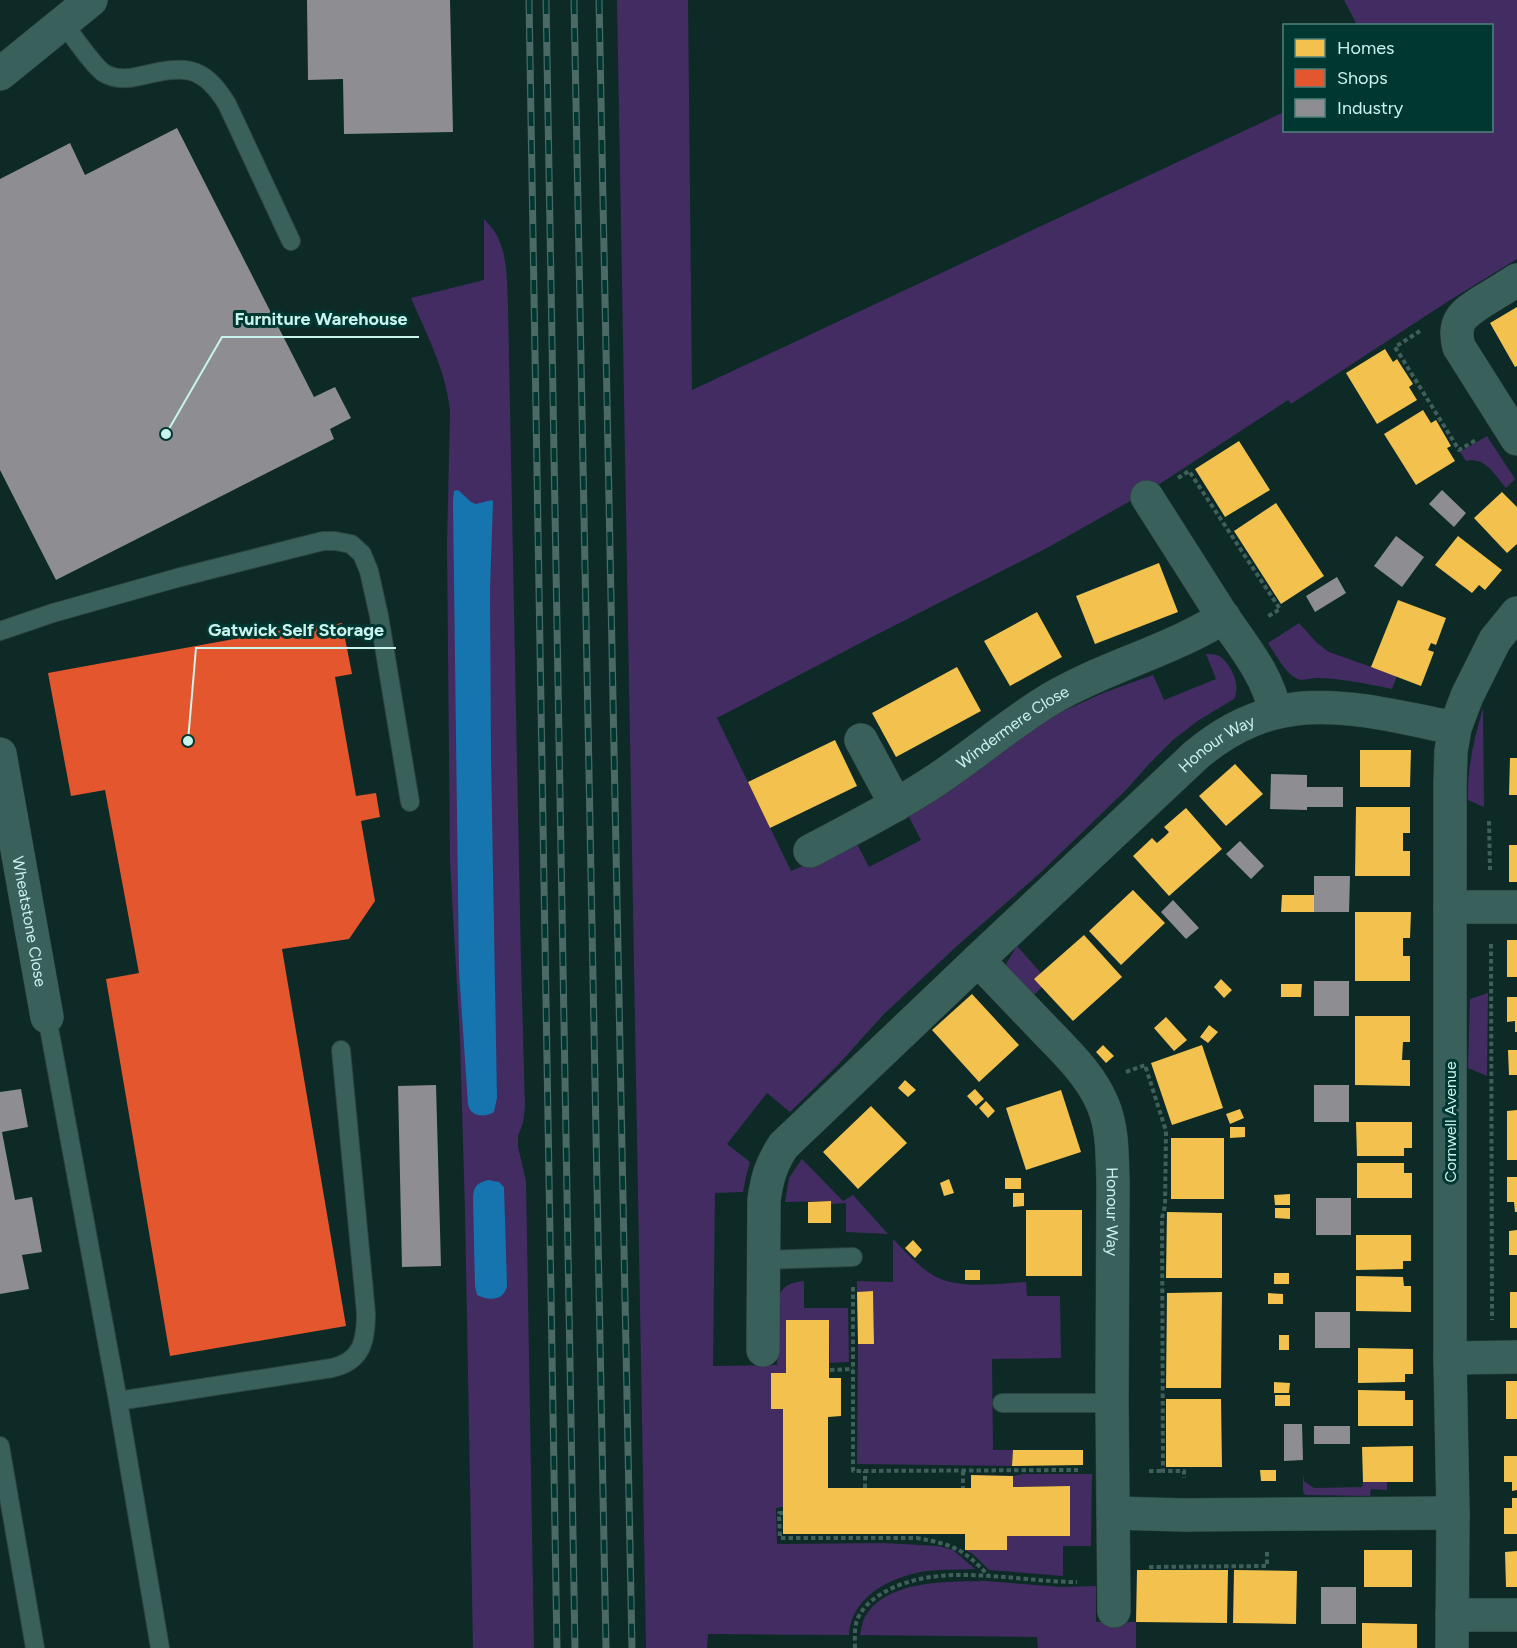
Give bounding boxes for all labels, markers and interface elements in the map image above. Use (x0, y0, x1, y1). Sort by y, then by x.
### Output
legend (1283, 24, 1493, 132)
text: Homes (1337, 37, 1395, 59)
text: Shops (1337, 67, 1388, 89)
text: Industry (1337, 97, 1404, 119)
callout: Furniture Warehouse (222, 301, 419, 337)
text: Furniture Warehouse (235, 308, 408, 330)
callout: Gatwick Self Storage (196, 612, 396, 648)
text: Gatwick Self Storage (208, 619, 384, 641)
street label: Windermere Close (953, 681, 1072, 773)
street label: Honour Way (1175, 711, 1258, 777)
street label: Wheatstone Close (8, 855, 50, 988)
street label: Cornwell Avenue (1441, 1061, 1460, 1183)
street label: Honour Way (1103, 1167, 1122, 1257)

